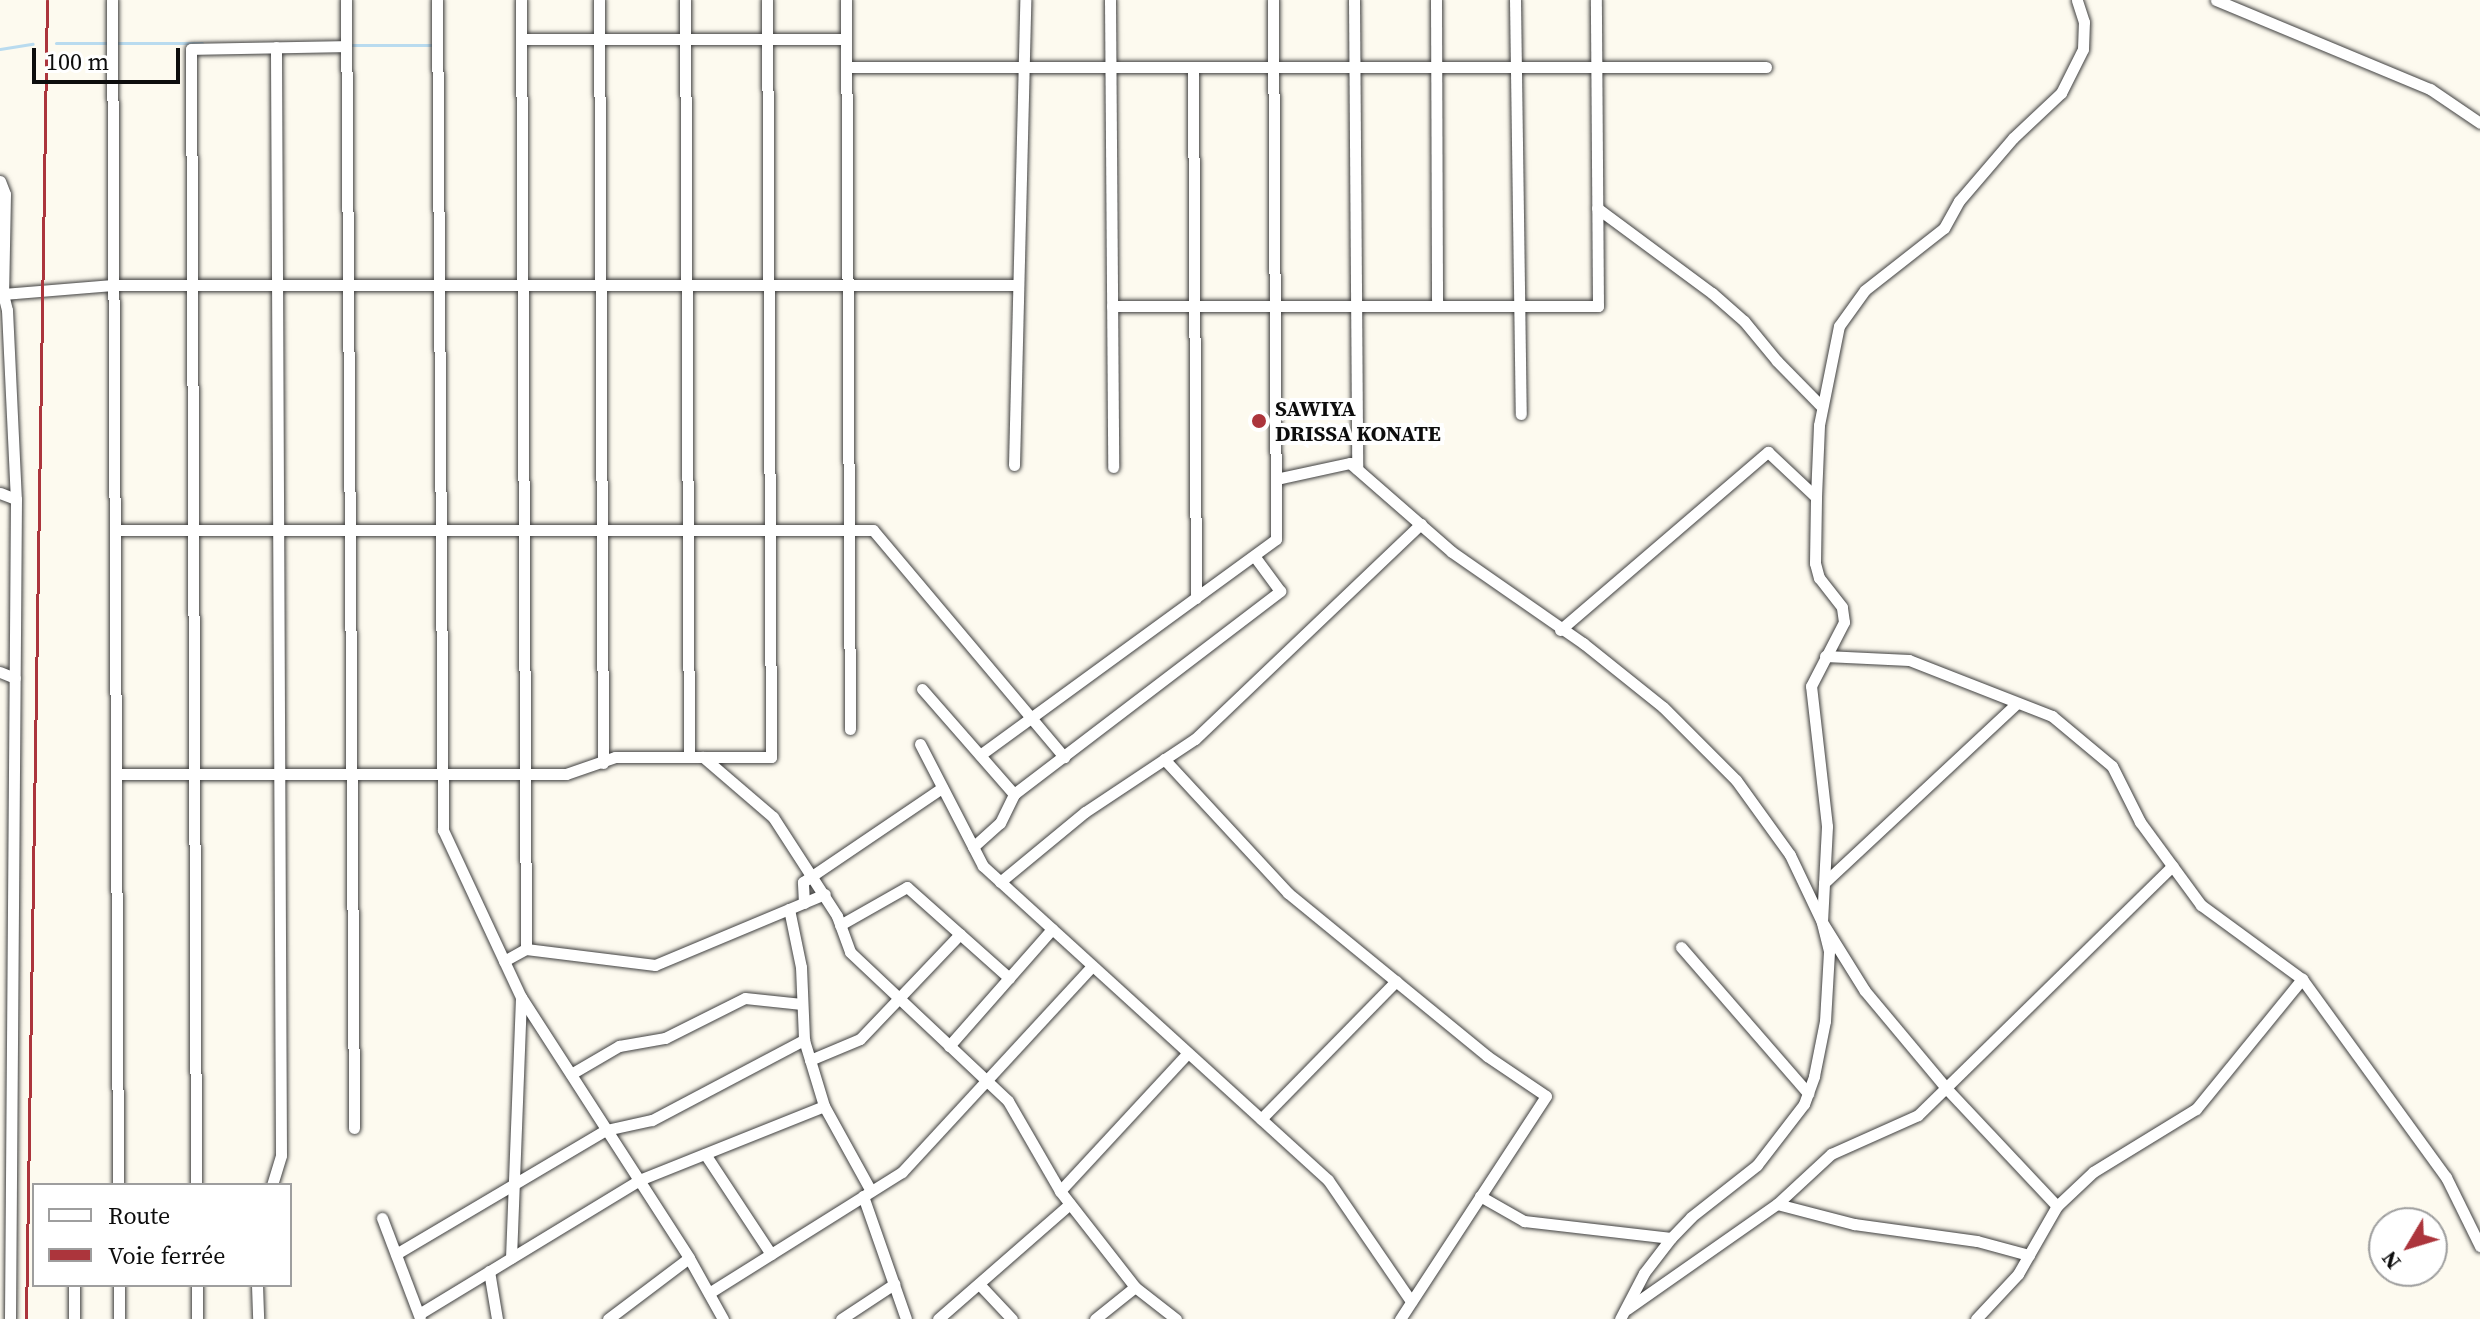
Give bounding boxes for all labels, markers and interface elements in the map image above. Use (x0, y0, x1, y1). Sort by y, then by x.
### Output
scale bar (36, 32, 184, 82)
text: 100 m (46, 45, 109, 78)
place label: SAWIYA DRISSA KONATE (1275, 395, 1441, 446)
marker: SAWIYA DRISSA KONATE (1250, 412, 1268, 430)
legend (32, 1183, 292, 1287)
text: Route (108, 1199, 170, 1232)
north arrow (2368, 1207, 2448, 1287)
text: Voie ferrée (108, 1239, 226, 1272)
text: N (2374, 1245, 2407, 1276)

